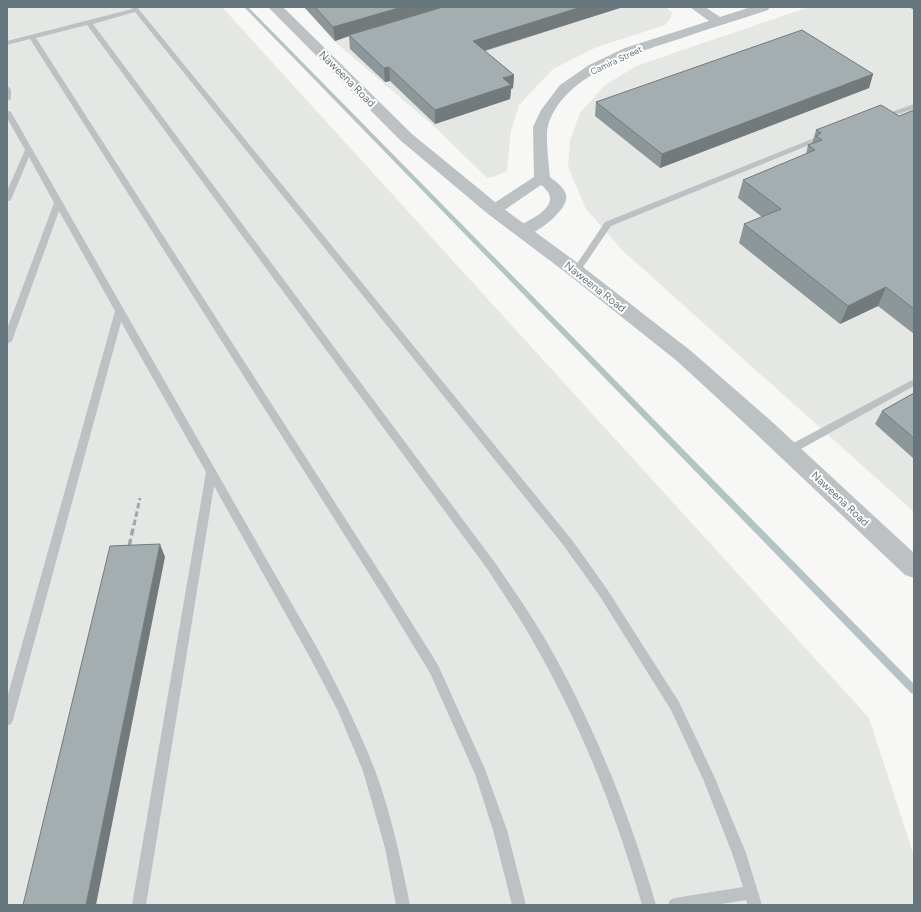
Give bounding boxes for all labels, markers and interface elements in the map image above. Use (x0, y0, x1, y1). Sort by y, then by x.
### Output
street label: Camira Street (588, 43, 644, 77)
street label: Naweena Road (316, 48, 378, 110)
street label: Naweena Road (562, 259, 628, 315)
street label: Naweena Road (808, 469, 872, 529)

